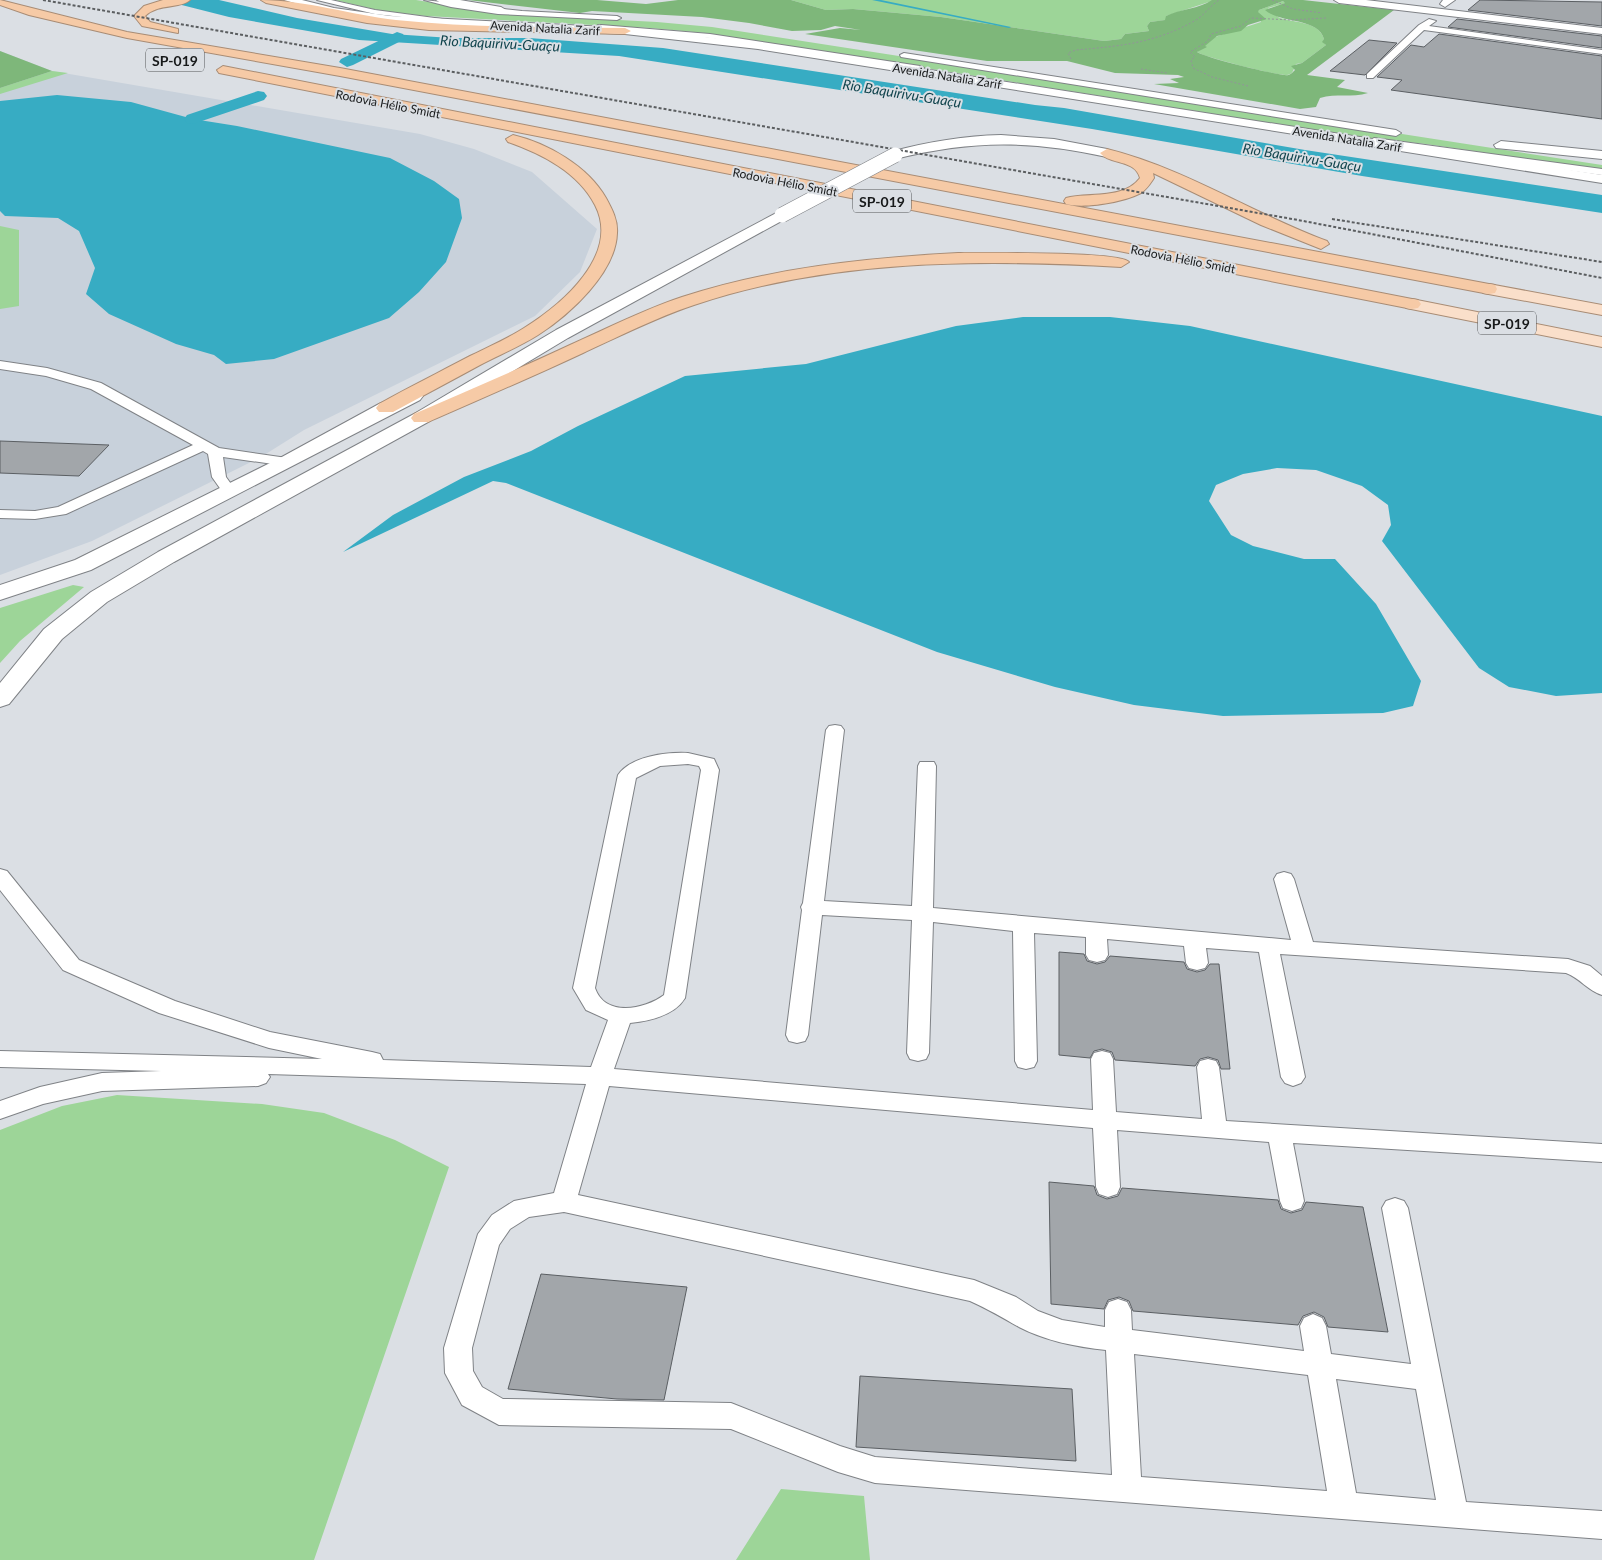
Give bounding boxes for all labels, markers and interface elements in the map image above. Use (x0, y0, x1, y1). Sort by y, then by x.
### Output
street label: Avenida Natalia Zarif (490, 18, 601, 38)
water label: Rio Baquirivu-Guaçu (440, 31, 560, 55)
road number: SP-019 (146, 48, 204, 72)
street label: Avenida Natalia Zarif (892, 60, 1003, 92)
water label: Rio Baquirivu-Guaçu (841, 75, 963, 111)
street label: Rodovia Hélio Smidt (334, 86, 442, 122)
street label: Avenida Natalia Zarif (1292, 123, 1403, 155)
water label: Rio Baquirivu-Guaçu (1241, 139, 1363, 175)
street label: Rodovia Hélio Smidt (731, 164, 839, 200)
road number: SP-019 (853, 190, 911, 212)
street label: Rodovia Hélio Smidt (1129, 241, 1237, 277)
road number: SP-019 (1478, 312, 1536, 334)

